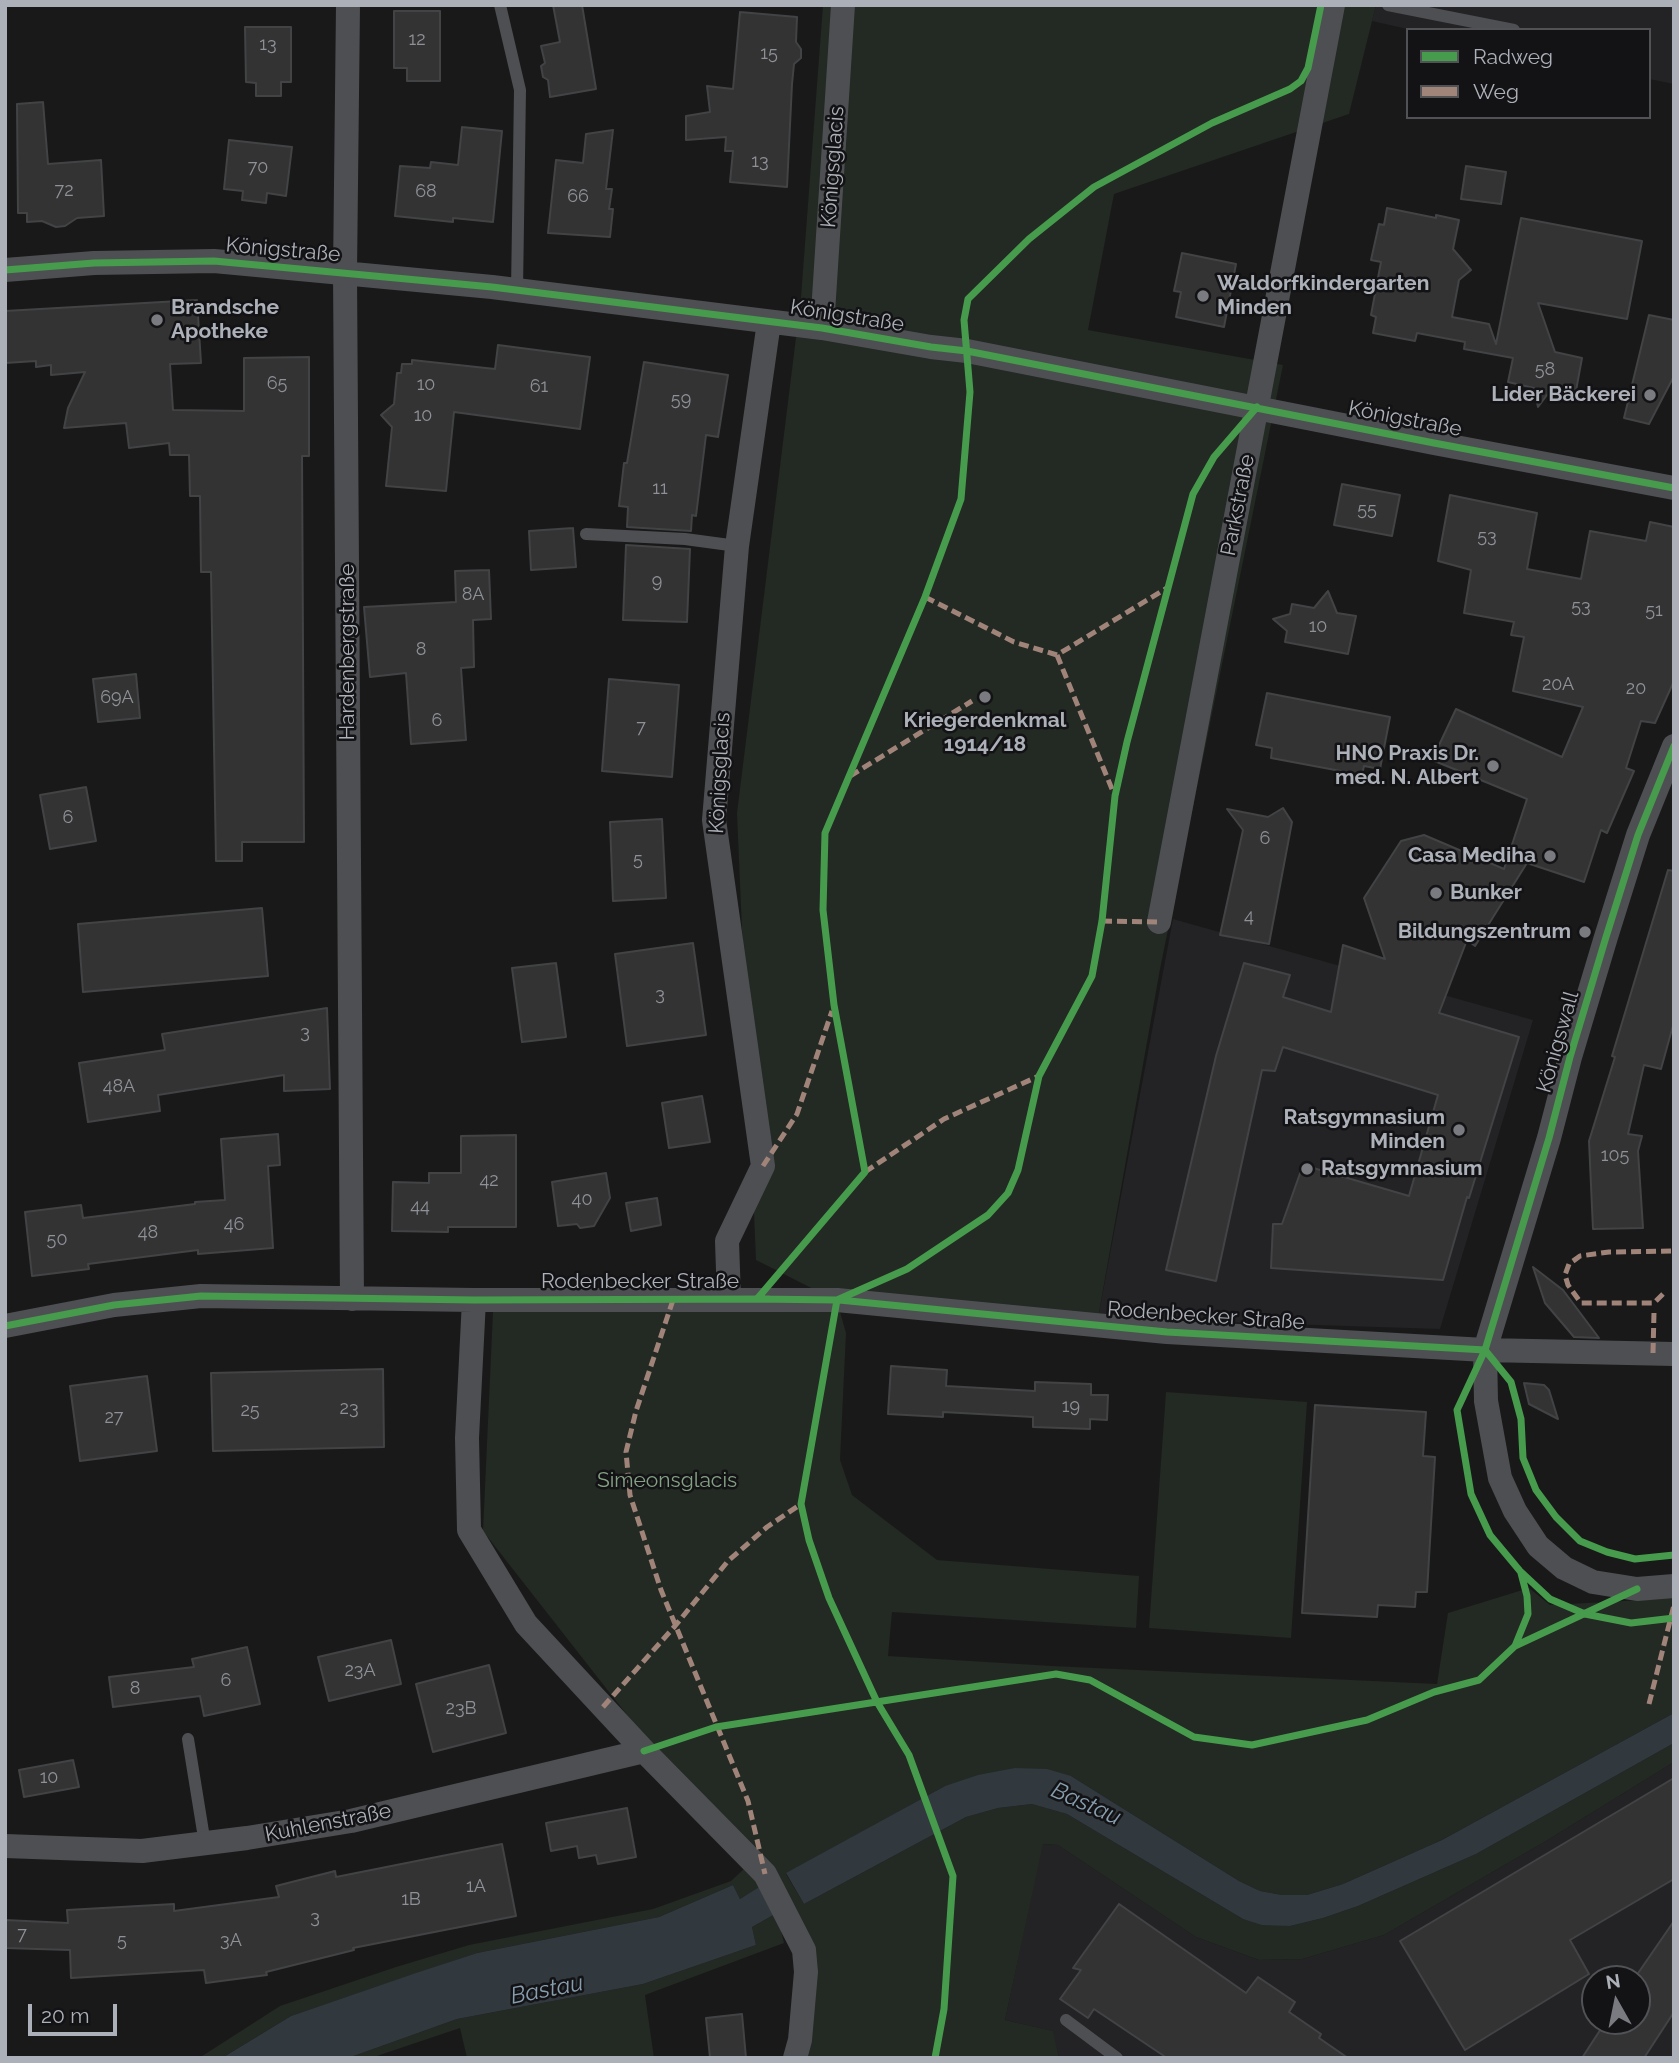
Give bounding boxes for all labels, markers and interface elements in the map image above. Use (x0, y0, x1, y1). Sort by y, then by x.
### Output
legend (1406, 28, 1651, 119)
house number: 12 (408, 29, 426, 51)
house number: 13 (259, 34, 277, 56)
house number: 15 (760, 43, 778, 65)
text: Radweg (1473, 44, 1553, 69)
text: Weg (1473, 79, 1519, 104)
street label: Königsglacis (816, 105, 850, 229)
house number: 13 (751, 151, 769, 173)
house number: 70 (248, 157, 268, 179)
house number: 72 (54, 180, 74, 202)
house number: 68 (415, 181, 437, 203)
house number: 66 (567, 186, 589, 208)
street label: Königstraße (225, 232, 341, 268)
place label: Waldorfkindergarten Minden (1217, 271, 1429, 321)
marker: Waldorfkindergarten Minden (1195, 288, 1211, 304)
place label: Brandsche Apotheke (171, 295, 279, 345)
street label: Königstraße (788, 295, 906, 337)
marker: Brandsche Apotheke (149, 312, 165, 328)
house number: 58 (1535, 359, 1555, 381)
house number: 65 (267, 373, 287, 395)
house number: 10 (417, 374, 435, 396)
house number: 61 (530, 376, 548, 398)
place label: Lider Bäckerei (1491, 382, 1636, 408)
marker: Lider Bäckerei (1642, 387, 1658, 403)
house number: 59 (671, 389, 691, 411)
street label: Königstraße (1346, 396, 1464, 442)
house number: 10 (414, 405, 432, 427)
street label: Parkstraße (1216, 452, 1260, 558)
house number: 11 (652, 478, 668, 500)
house number: 55 (1357, 499, 1377, 521)
house number: 53 (1477, 526, 1497, 548)
street label: Hardenbergstraße (335, 564, 361, 740)
house number: 9 (652, 571, 662, 593)
house number: 8A (462, 584, 484, 606)
house number: 53 (1571, 596, 1591, 618)
house number: 51 (1645, 600, 1663, 622)
house number: 10 (1309, 616, 1327, 638)
house number: 8 (416, 639, 426, 661)
house number: 20A (1542, 674, 1574, 696)
house number: 20 (1626, 678, 1646, 700)
house number: 69A (100, 687, 134, 709)
marker: Kriegerdenkmal 1914/18 (977, 689, 993, 705)
place label: Kriegerdenkmal 1914/18 (904, 708, 1066, 758)
house number: 6 (432, 710, 442, 732)
street label: Königsglacis (704, 712, 736, 834)
house number: 7 (636, 717, 646, 739)
place label: HNO Praxis Dr. med. N. Albert (1335, 741, 1479, 791)
marker: HNO Praxis Dr. med. N. Albert (1485, 758, 1501, 774)
house number: 6 (63, 807, 73, 829)
house number: 6 (1260, 828, 1270, 850)
place label: Casa Mediha (1408, 843, 1536, 869)
marker: Casa Mediha (1542, 848, 1558, 864)
house number: 5 (633, 849, 643, 871)
place label: Bunker (1450, 880, 1522, 906)
marker: Bunker (1428, 885, 1444, 901)
house number: 4 (1244, 906, 1254, 928)
place label: Bildungszentrum (1398, 919, 1571, 945)
marker: Bildungszentrum (1577, 924, 1593, 940)
house number: 3 (655, 984, 665, 1006)
street label: Königswall (1531, 988, 1585, 1096)
house number: 3 (300, 1022, 310, 1044)
house number: 48A (103, 1076, 135, 1098)
place label: Ratsgymnasium Minden (1283, 1105, 1445, 1155)
marker: Ratsgymnasium Minden (1451, 1122, 1467, 1138)
house number: 105 (1601, 1145, 1629, 1167)
place label: Ratsgymnasium (1321, 1156, 1483, 1182)
marker: Ratsgymnasium (1299, 1161, 1315, 1177)
house number: 42 (479, 1170, 499, 1192)
house number: 40 (572, 1189, 592, 1211)
house number: 44 (410, 1196, 430, 1218)
house number: 46 (224, 1214, 244, 1236)
house number: 48 (138, 1222, 158, 1244)
house number: 50 (47, 1229, 67, 1251)
street label: Rodenbecker Straße (541, 1269, 739, 1295)
street label: Rodenbecker Straße (1106, 1297, 1306, 1335)
house number: 19 (1062, 1396, 1080, 1418)
house number: 23 (340, 1398, 358, 1420)
house number: 25 (240, 1400, 260, 1422)
house number: 27 (104, 1407, 124, 1429)
park label: Simeonsglacis (597, 1468, 737, 1494)
house number: 23A (344, 1660, 376, 1682)
house number: 6 (221, 1670, 231, 1692)
house number: 8 (130, 1678, 140, 1700)
house number: 23B (446, 1698, 476, 1720)
house number: 10 (40, 1767, 58, 1789)
water label: Bastau (1047, 1776, 1125, 1832)
street label: Kuhlenstraße (263, 1798, 393, 1848)
house number: 1A (466, 1876, 486, 1898)
house number: 1B (401, 1889, 421, 1911)
house number: 3 (310, 1907, 320, 1929)
house number: 7 (17, 1924, 27, 1946)
house number: 5 (117, 1930, 127, 1952)
house number: 3A (220, 1930, 242, 1952)
north arrow (1581, 1965, 1651, 2035)
water label: Bastau (508, 1969, 586, 2011)
text: N (1604, 1969, 1622, 1993)
scale bar (32, 1990, 121, 2034)
text: 20 m (41, 2003, 89, 2028)

